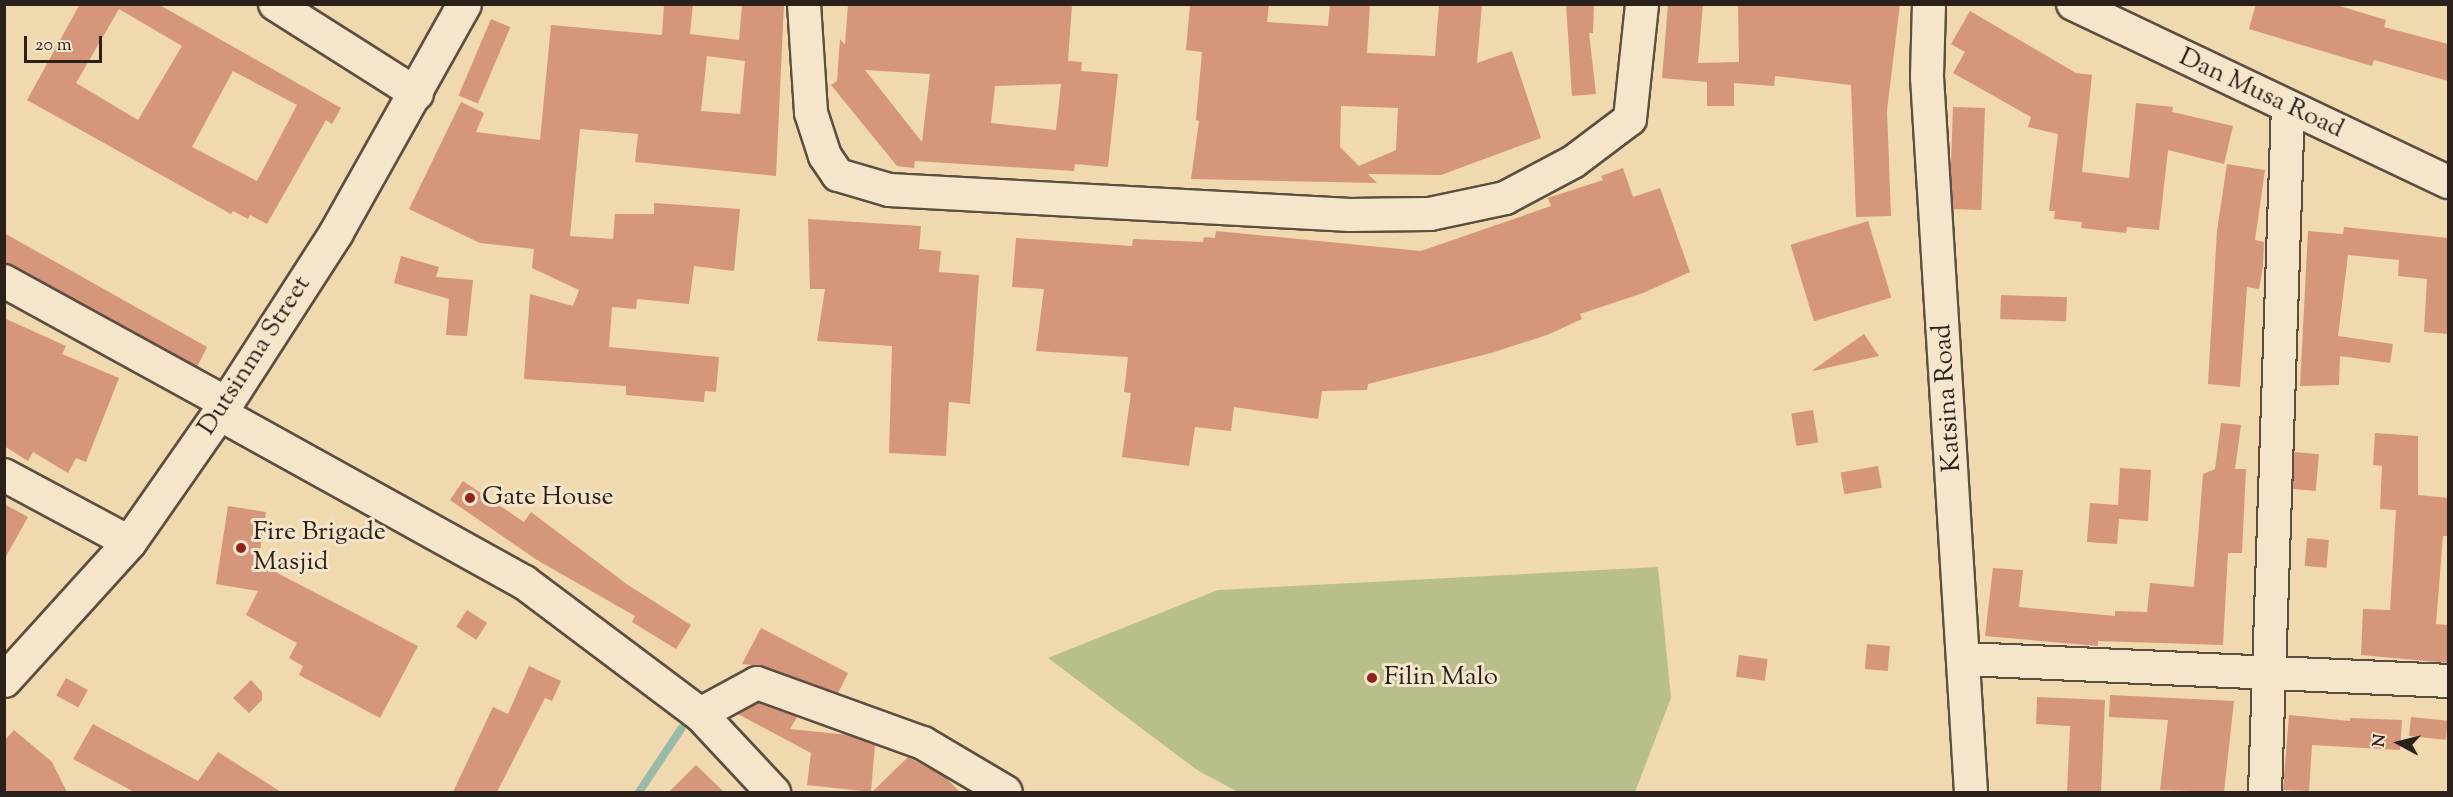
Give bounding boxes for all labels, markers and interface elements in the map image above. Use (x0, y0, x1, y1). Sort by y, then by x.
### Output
scale bar (27, 24, 105, 62)
text: 20 m (35, 33, 72, 59)
street label: Dan Musa Road (2174, 42, 2348, 146)
street label: Dutsinma Street (192, 271, 318, 441)
street label: Katsina Road (1927, 323, 1969, 473)
place label: Gate House (482, 482, 614, 514)
marker: Gate House (463, 491, 477, 505)
place label: Fire Brigade Masjid (253, 517, 386, 578)
marker: Fire Brigade Masjid (234, 541, 248, 555)
place label: Filin Malo (1384, 662, 1498, 694)
marker: Filin Malo (1365, 671, 1379, 685)
north arrow (2369, 713, 2429, 773)
text: N (2368, 733, 2393, 748)

